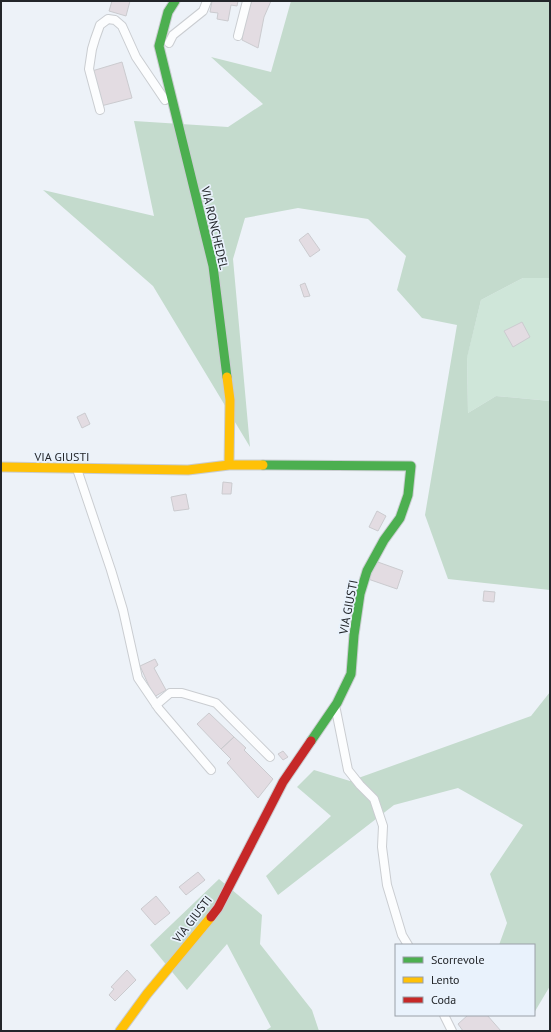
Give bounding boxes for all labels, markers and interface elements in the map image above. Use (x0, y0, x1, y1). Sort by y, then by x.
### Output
street label: VIA RONCHEDEL (198, 184, 232, 271)
street label: VIA GIUSTI (33, 449, 90, 464)
street label: VIA GIUSTI (335, 578, 361, 637)
street label: VIA GIUSTI (168, 893, 215, 946)
legend (395, 944, 535, 1016)
text: Scorrevole (431, 952, 485, 967)
text: Lento (431, 972, 460, 987)
text: Coda (431, 992, 456, 1007)

